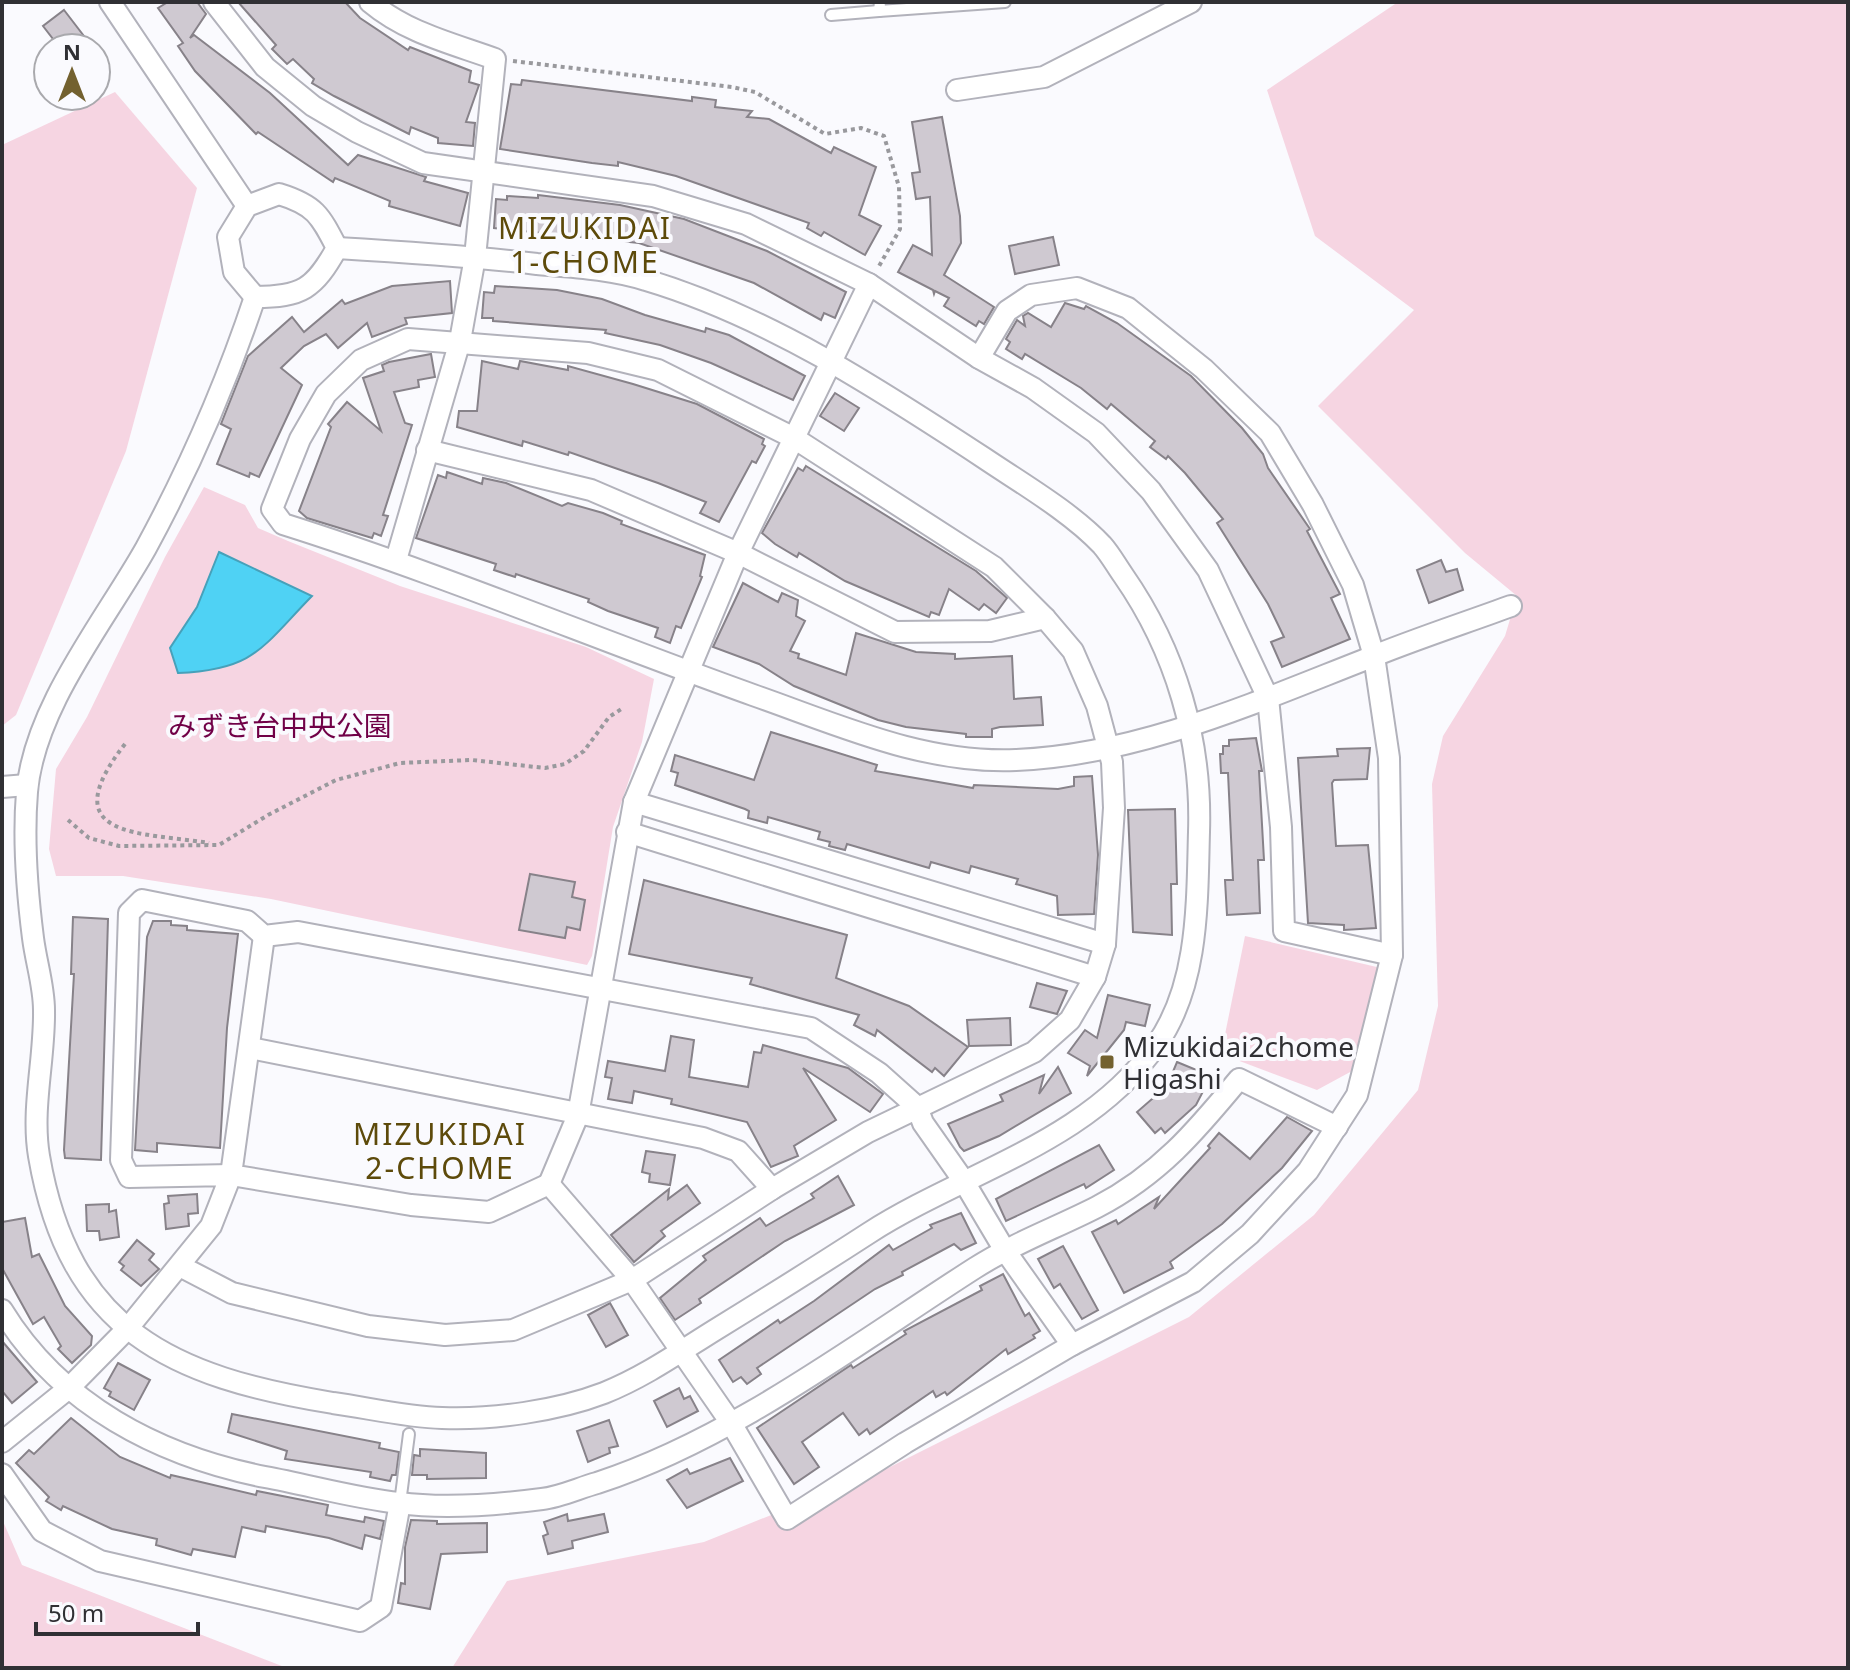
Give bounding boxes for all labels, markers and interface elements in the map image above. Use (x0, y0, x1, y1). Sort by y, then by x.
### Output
north arrow (32, 32, 112, 112)
text: N (63, 36, 81, 66)
district label: MIZUKIDAI 1-CHOME (498, 207, 672, 282)
park label: みずき台中央公園 (168, 706, 392, 744)
place label: Mizukidai2chome Higashi (1123, 1027, 1354, 1097)
marker: Mizukidai2chome Higashi (1098, 1053, 1116, 1071)
district label: MIZUKIDAI 2-CHOME (353, 1113, 527, 1188)
scale bar (36, 1586, 198, 1636)
text: 50 m (48, 1596, 104, 1629)

